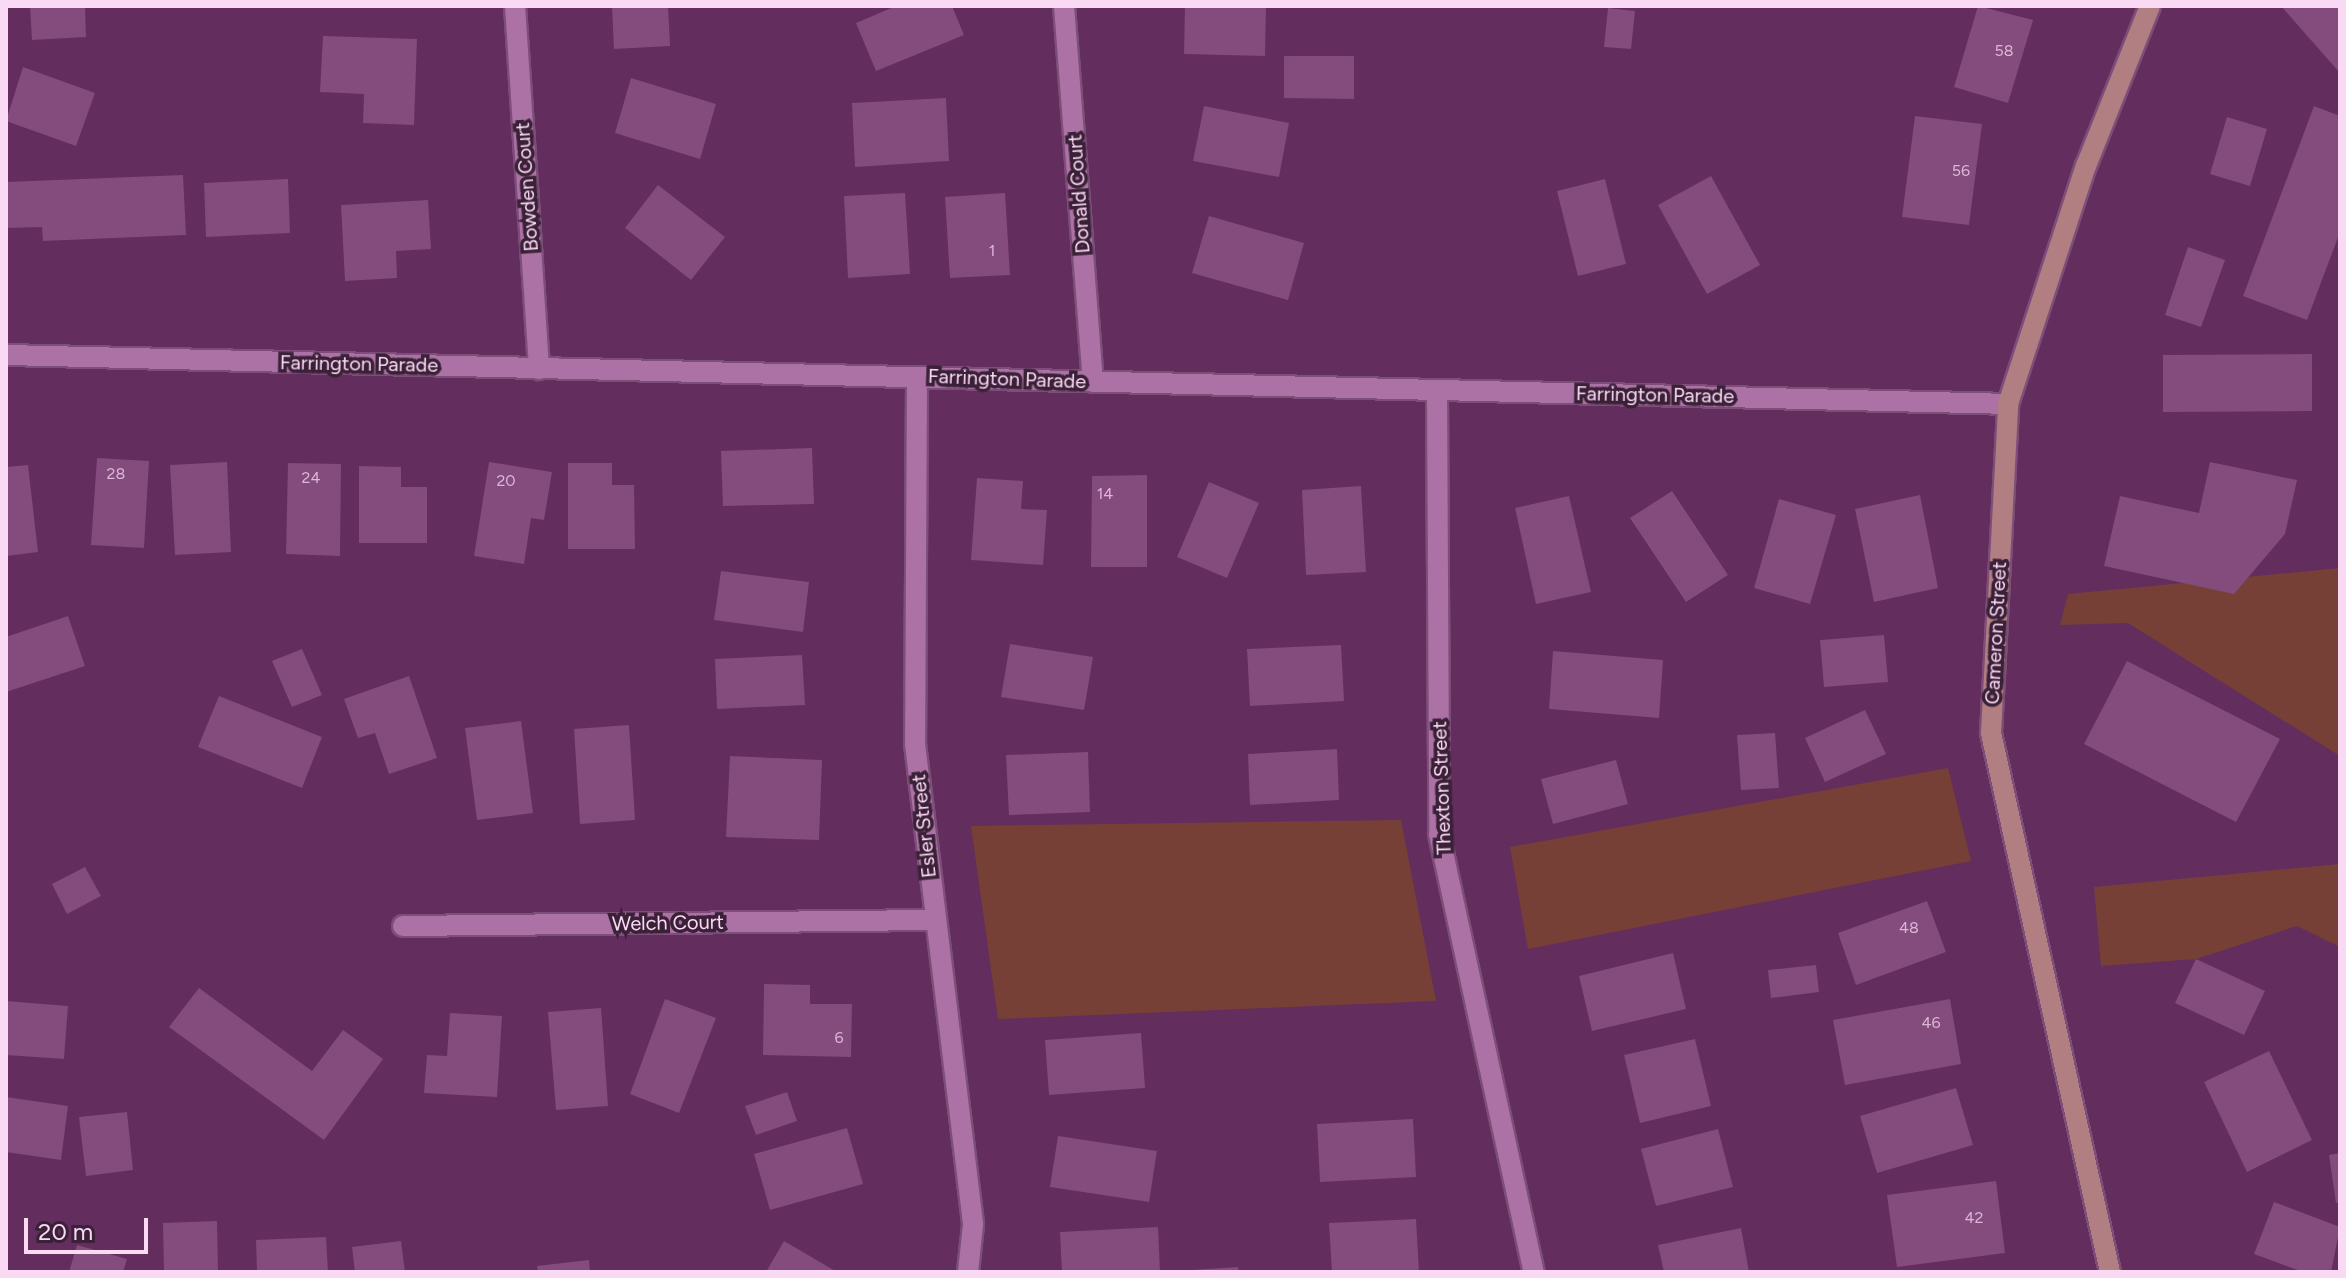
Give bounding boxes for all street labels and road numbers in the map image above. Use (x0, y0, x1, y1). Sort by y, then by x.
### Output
street label: Bowden Court (511, 122, 543, 252)
street label: Donald Court (1063, 134, 1095, 254)
street label: Farrington Parade (280, 351, 438, 377)
street label: Farrington Parade (927, 364, 1087, 394)
street label: Farrington Parade (1576, 382, 1734, 408)
street label: Cameron Street (1980, 561, 2012, 705)
street label: Thexton Street (1428, 721, 1456, 855)
street label: Esler Street (907, 773, 941, 879)
street label: Welch Court (612, 910, 724, 936)

